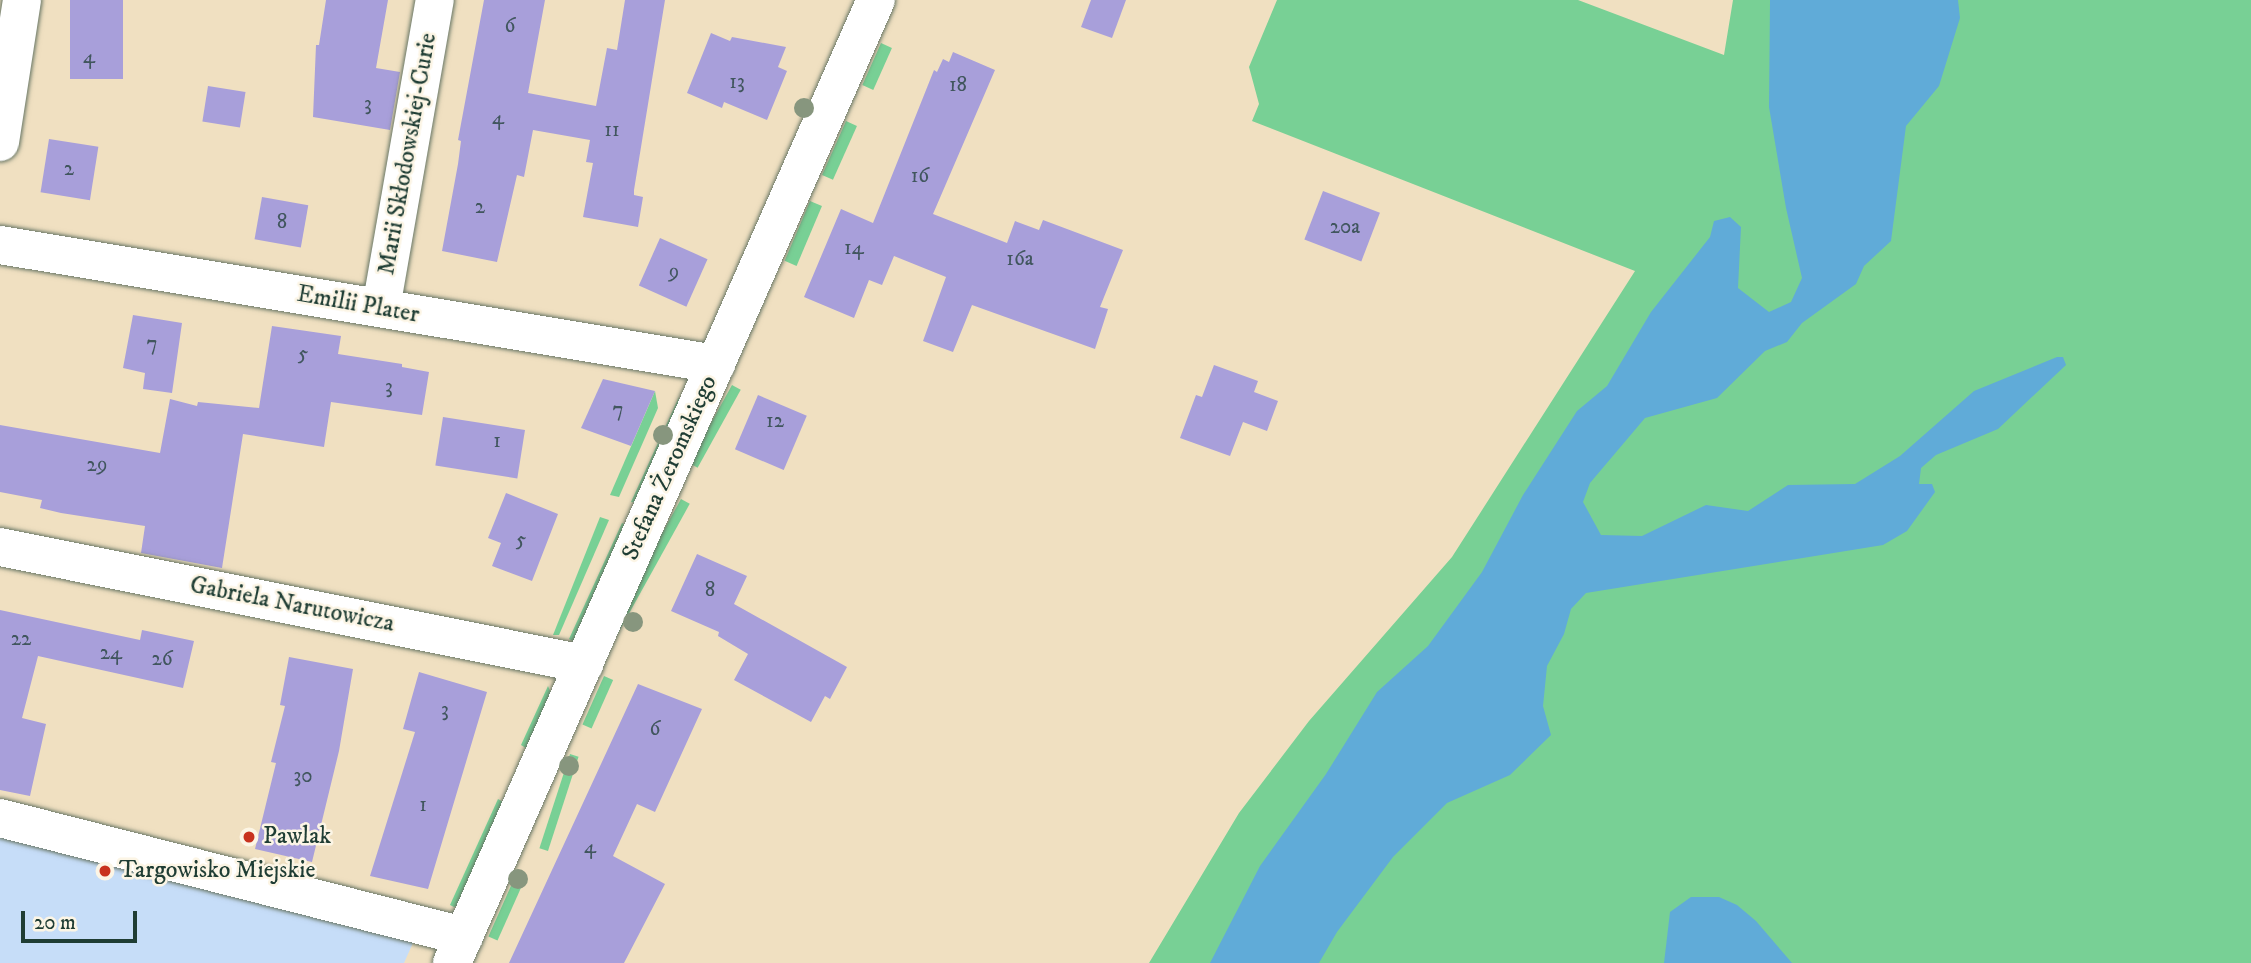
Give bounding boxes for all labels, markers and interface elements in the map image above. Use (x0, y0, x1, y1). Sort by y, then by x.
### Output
house number: 6 (505, 13, 515, 39)
street label: Marii Skłodowskiej-Curie (373, 31, 443, 277)
house number: 4 (83, 44, 95, 70)
house number: 13 (729, 69, 745, 95)
house number: 18 (949, 72, 967, 98)
house number: 3 (364, 91, 372, 117)
house number: 4 (492, 105, 504, 131)
house number: 11 (604, 117, 620, 143)
house number: 2 (64, 156, 74, 182)
house number: 16 (911, 163, 929, 189)
house number: 2 (475, 194, 485, 220)
house number: 8 (277, 209, 287, 235)
house number: 20a (1330, 214, 1360, 240)
house number: 14 (844, 235, 864, 261)
house number: 16a (1006, 246, 1034, 272)
house number: 9 (669, 259, 679, 285)
street label: Emilii Plater (295, 280, 421, 330)
house number: 7 (146, 331, 158, 357)
house number: 5 (298, 341, 308, 367)
street label: Stefana Żeromskiego (616, 371, 724, 565)
house number: 3 (385, 374, 393, 400)
house number: 7 (612, 397, 624, 423)
house number: 12 (766, 408, 784, 434)
house number: 1 (493, 428, 501, 454)
house number: 29 (87, 452, 107, 478)
house number: 5 (516, 527, 526, 553)
street label: Gabriela Narutowicza (187, 571, 397, 639)
house number: 8 (705, 577, 715, 603)
house number: 22 (11, 626, 31, 652)
house number: 24 (100, 640, 122, 666)
house number: 26 (151, 646, 173, 672)
house number: 3 (441, 697, 449, 723)
house number: 6 (650, 716, 660, 742)
house number: 30 (293, 763, 313, 789)
house number: 1 (419, 792, 427, 818)
place label: Pawlak (263, 823, 331, 851)
marker: Pawlak (241, 829, 257, 845)
house number: 4 (584, 834, 596, 860)
place label: Targowisko Miejskie (119, 857, 315, 885)
marker: Targowisko Miejskie (97, 863, 113, 879)
scale bar (24, 897, 140, 941)
text: 20 m (34, 910, 76, 936)

